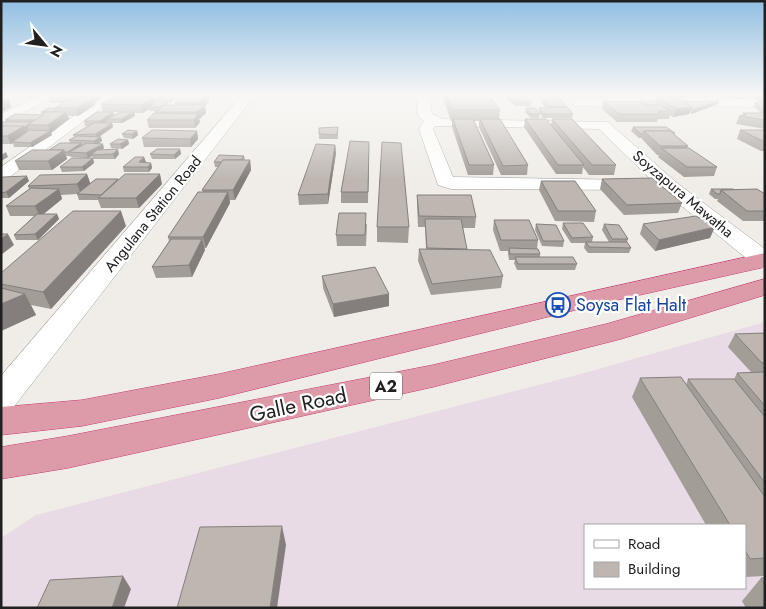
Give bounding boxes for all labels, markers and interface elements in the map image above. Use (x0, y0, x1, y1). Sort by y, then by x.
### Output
north arrow (20, 20, 70, 70)
text: N (45, 42, 68, 61)
street label: Soyzapura Mawatha (628, 145, 738, 243)
street label: Angulana Station Road (99, 151, 207, 277)
bus stop icon: Soysa Flat Halt (545, 292, 571, 318)
place label: Soysa Flat Halt (576, 292, 687, 318)
road number: A2 (370, 372, 402, 400)
street label: Galle Road (247, 380, 349, 430)
legend (584, 524, 746, 589)
text: Road (628, 533, 660, 555)
text: Building (628, 558, 680, 580)

